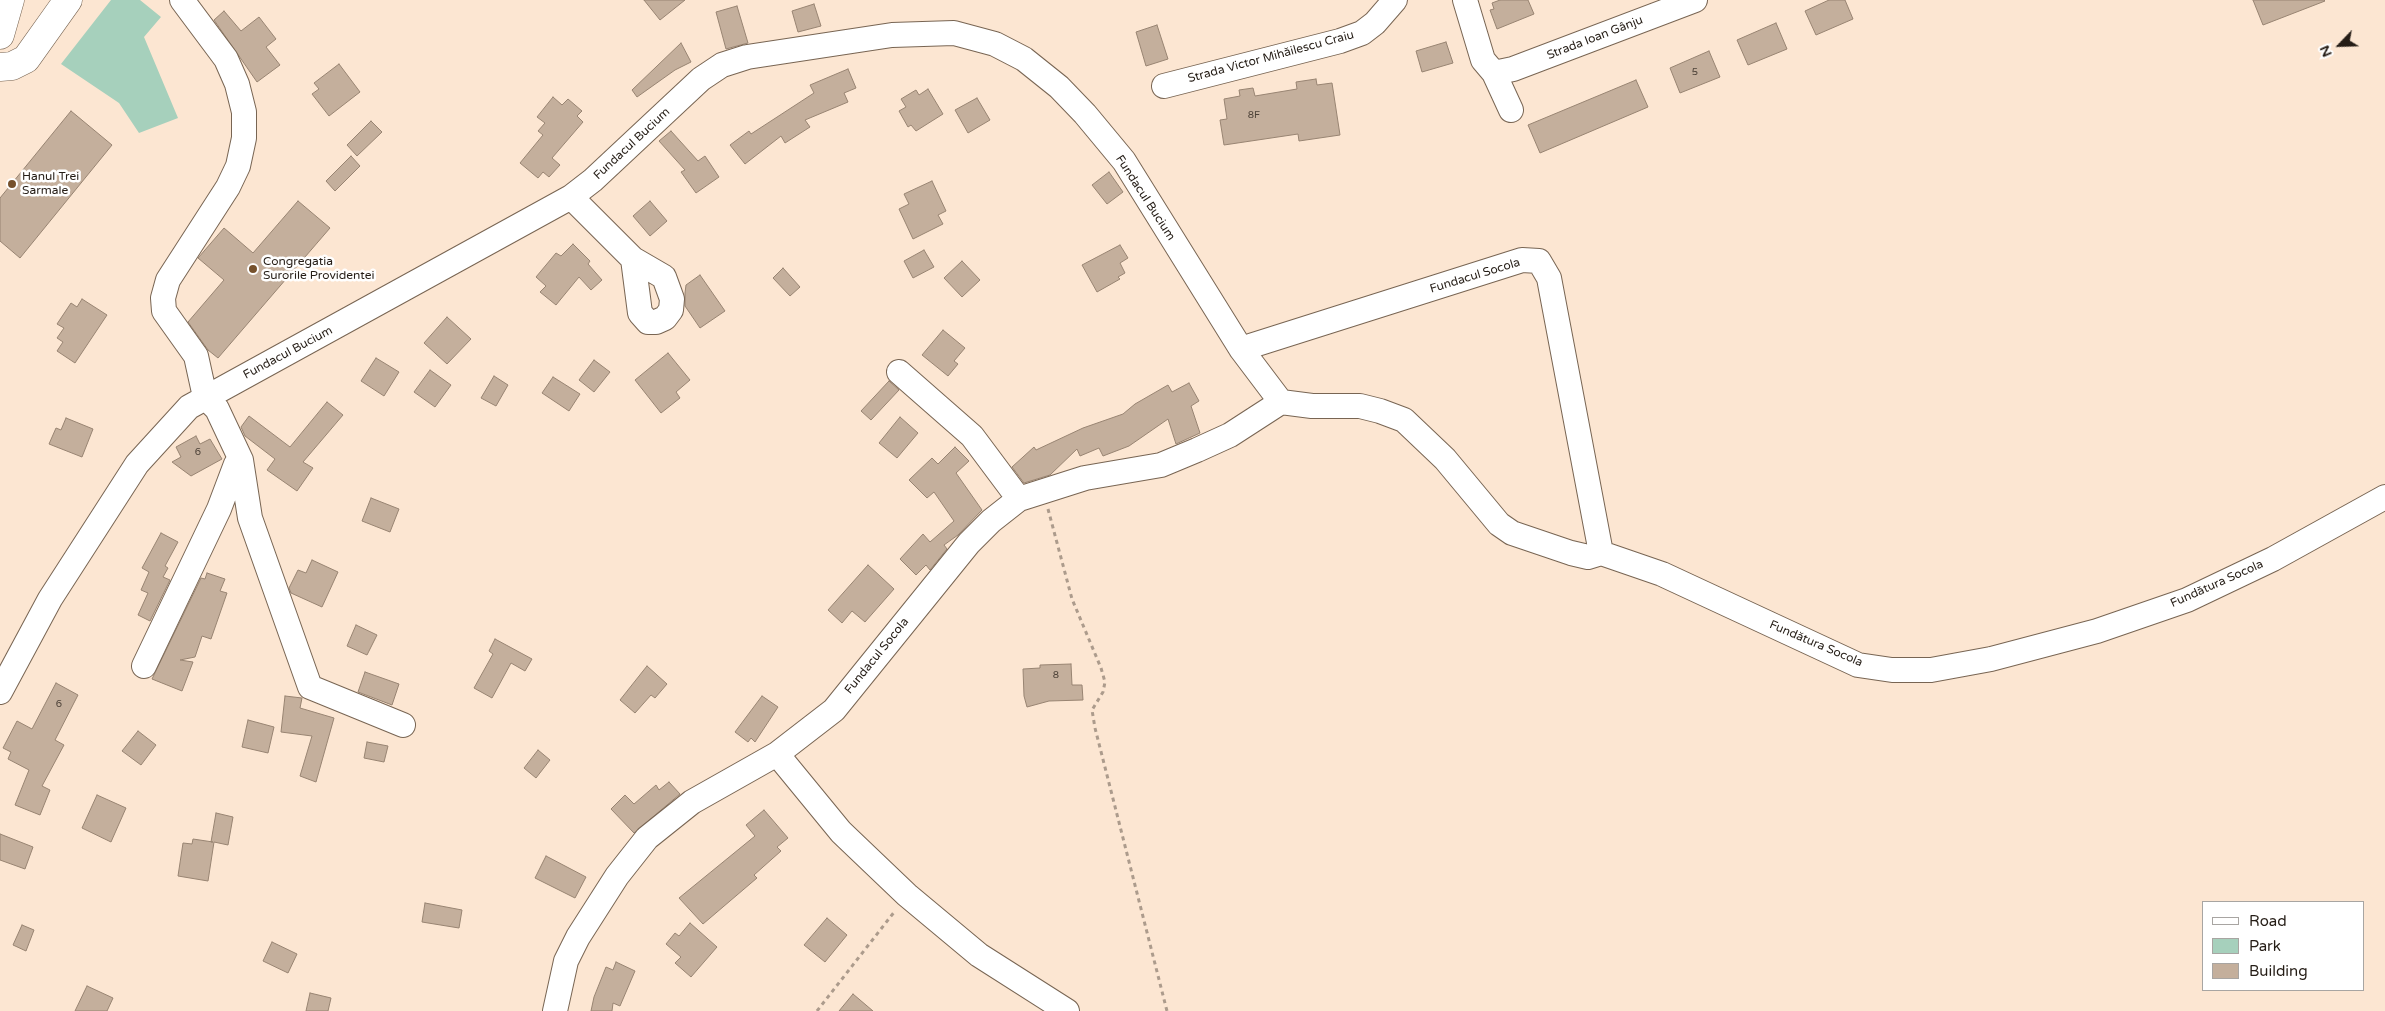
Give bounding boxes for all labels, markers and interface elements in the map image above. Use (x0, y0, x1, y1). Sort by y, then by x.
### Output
street label: Strada Ioan Gânju (1545, 13, 1645, 63)
north arrow (2315, 20, 2365, 70)
street label: Strada Victor Mihăilescu Craiu (1186, 28, 1356, 86)
text: N (2316, 43, 2336, 60)
house number: 5 (1692, 66, 1698, 78)
street label: Fundacul Bucium (591, 105, 673, 183)
house number: 8F (1248, 109, 1260, 121)
street label: Fundacul Bucium (1112, 153, 1178, 243)
place label: Hanul Trei Sarmale (22, 170, 79, 198)
marker: Hanul Trei Sarmale (6, 178, 18, 190)
place label: Congregatia Surorile Providentei (263, 255, 375, 283)
street label: Fundacul Socola (1428, 255, 1522, 297)
marker: Congregatia Surorile Providentei (247, 263, 259, 275)
street label: Fundacul Bucium (241, 323, 335, 383)
house number: 6 (195, 446, 201, 458)
street label: Fundătura Socola (2168, 557, 2266, 611)
street label: Fundacul Socola (842, 615, 912, 697)
street label: Fundătura Socola (1767, 618, 1865, 670)
house number: 8 (1053, 669, 1059, 681)
house number: 6 (56, 698, 62, 710)
legend (2202, 901, 2365, 991)
text: Road (2249, 912, 2287, 930)
text: Park (2249, 937, 2281, 955)
text: Building (2249, 962, 2308, 980)

